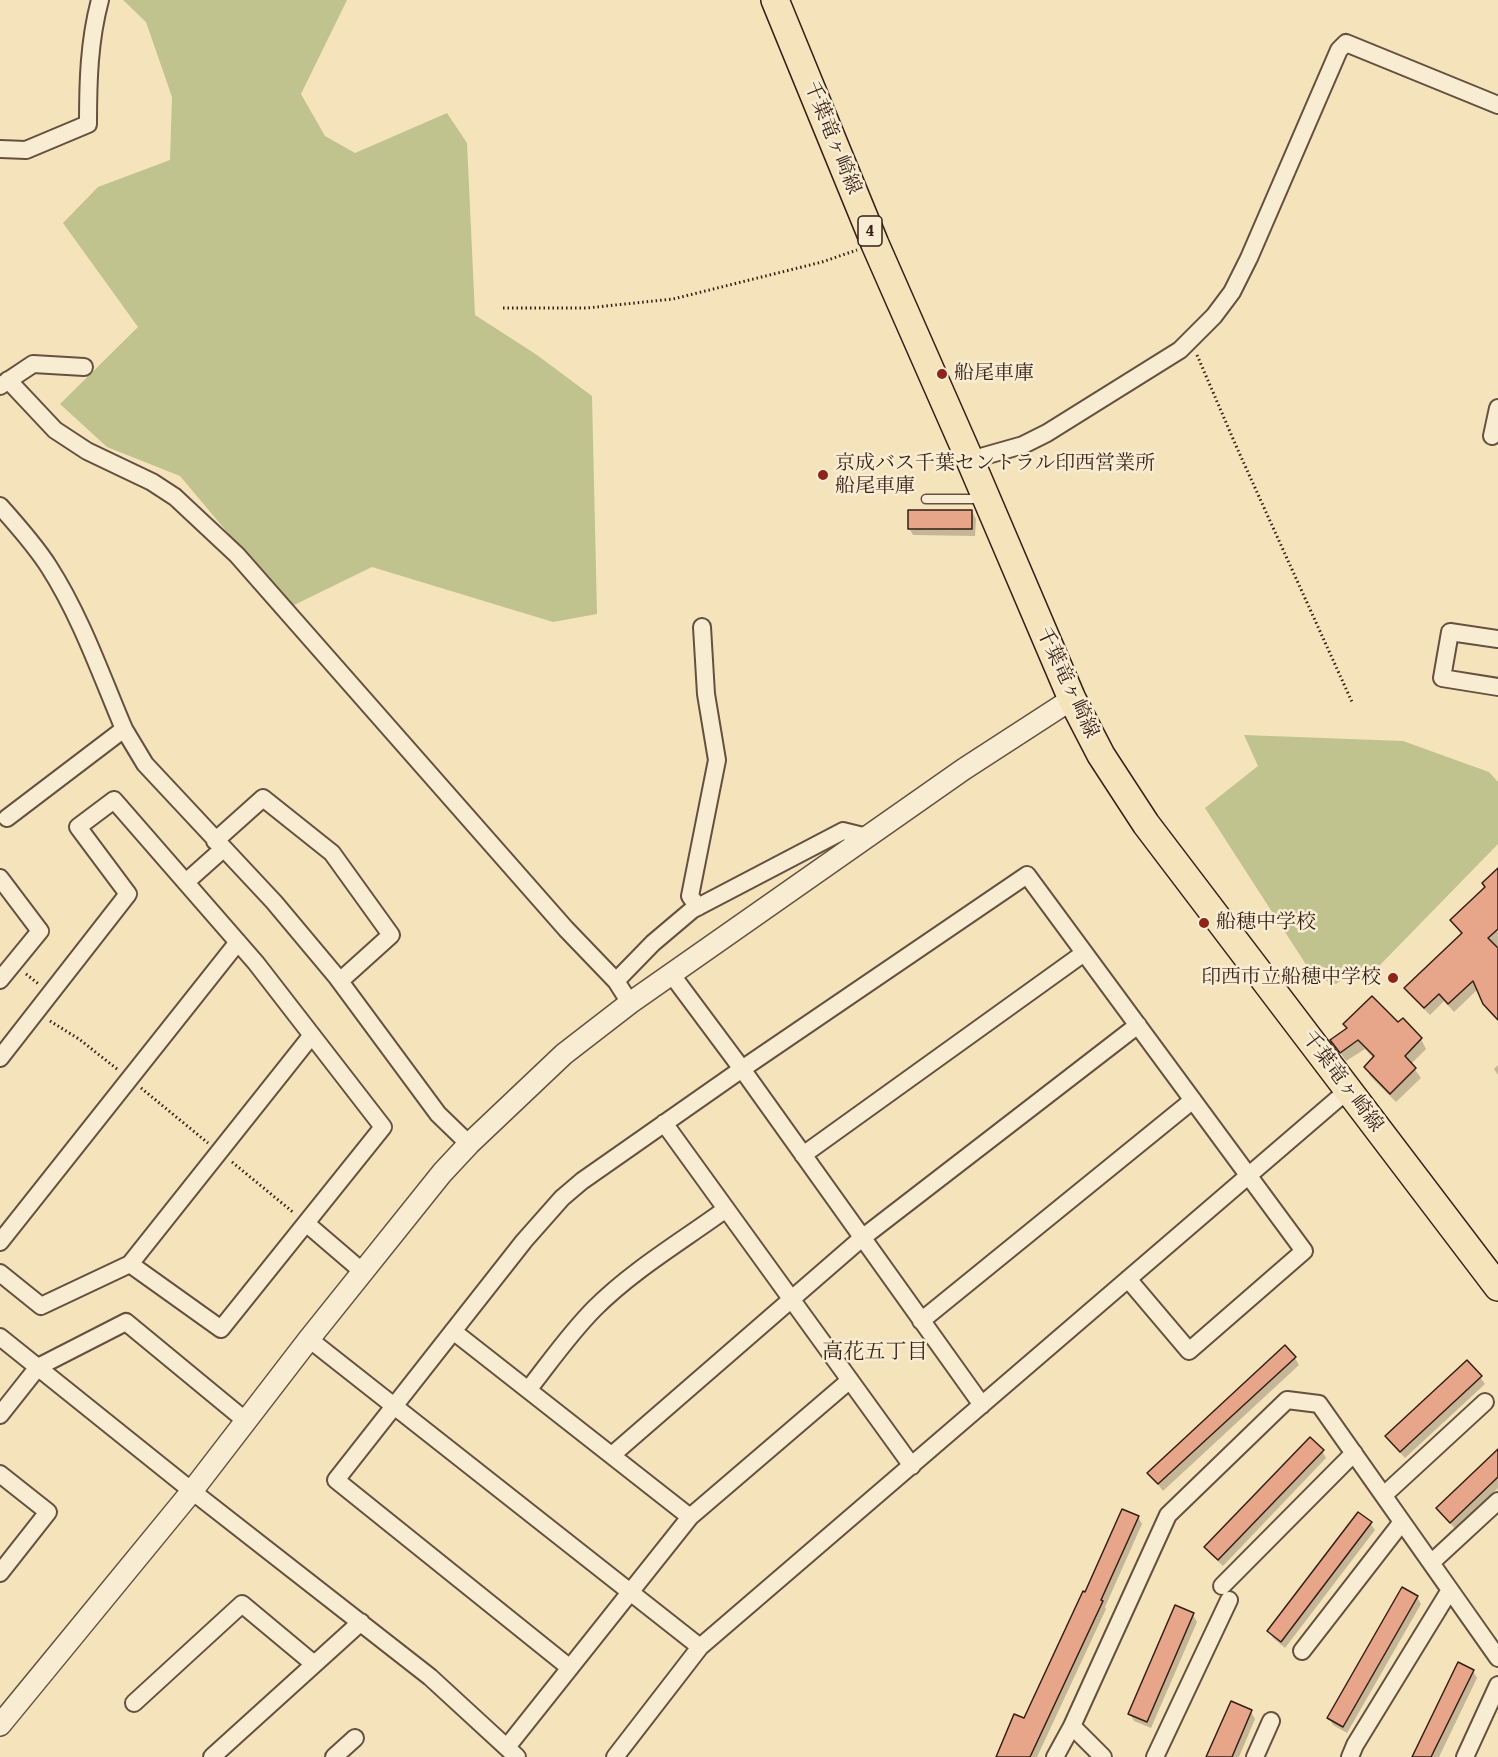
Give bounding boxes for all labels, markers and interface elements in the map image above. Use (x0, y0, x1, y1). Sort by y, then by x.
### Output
street label: 千葉竜ヶ崎線 (798, 78, 866, 198)
road number: 4 (858, 216, 882, 246)
place label: 船尾車庫 (954, 362, 1034, 386)
marker: 船尾車庫 (935, 367, 949, 381)
place label: 京成バス千葉セントラル印西営業所 船尾車庫 (835, 452, 1155, 499)
marker: 京成バス千葉セントラル印西営業所 船尾車庫 (816, 468, 830, 482)
street label: 千葉竜ヶ崎線 (1031, 624, 1103, 742)
place label: 船穂中学校 (1216, 911, 1316, 935)
marker: 船穂中学校 (1197, 916, 1211, 930)
place label: 印西市立船穂中学校 (1201, 966, 1381, 990)
marker: 印西市立船穂中学校 (1386, 971, 1400, 985)
street label: 千葉竜ヶ崎線 (1296, 1027, 1388, 1137)
district label: 高花五丁目 (823, 1340, 927, 1366)

